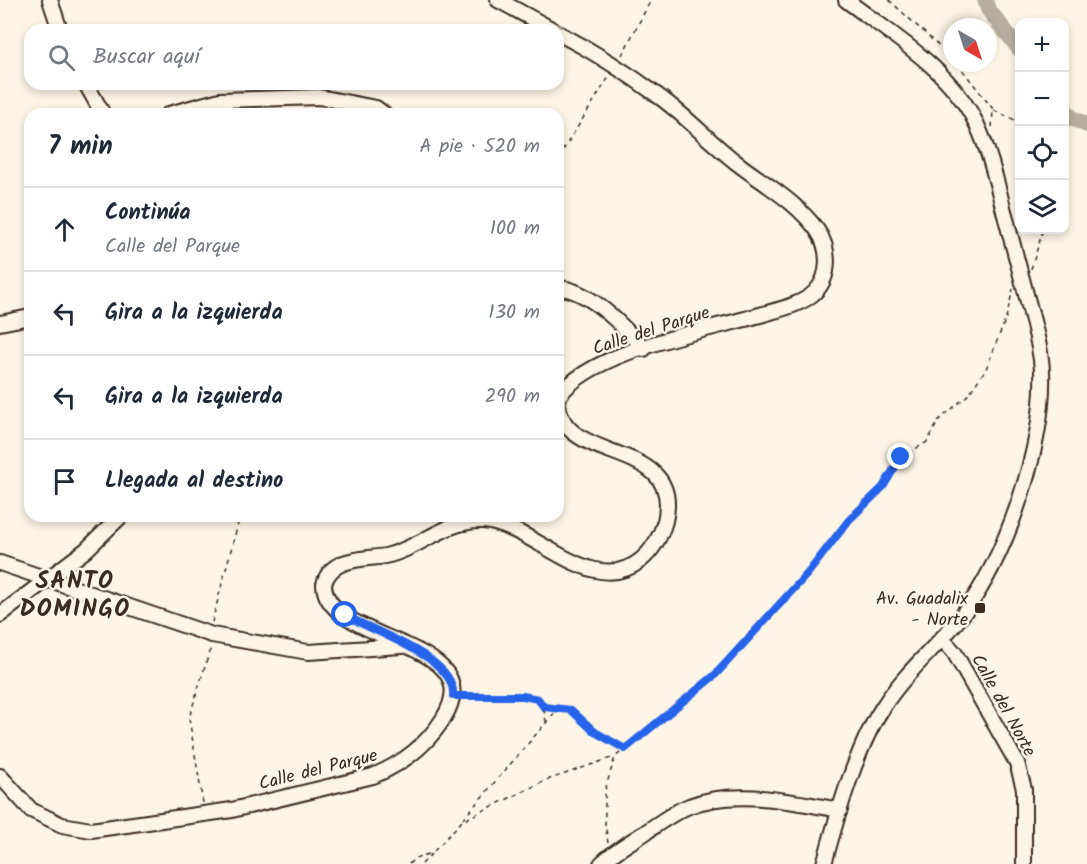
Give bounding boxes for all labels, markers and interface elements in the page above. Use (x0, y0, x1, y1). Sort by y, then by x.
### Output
north arrow (943, 18, 997, 72)
map controls (1015, 18, 1069, 234)
button: + (1015, 18, 1069, 72)
search box (24, 24, 564, 90)
text: Buscar aquí (93, 40, 200, 75)
icon: search (45, 41, 78, 74)
button: − (1015, 72, 1069, 126)
text: 7 min (48, 126, 113, 168)
button: locate (1015, 126, 1069, 180)
text: A pie · 520 m (419, 131, 540, 163)
button: layers (1015, 180, 1069, 234)
text: Continúa (105, 196, 190, 231)
icon: ahead (48, 213, 81, 246)
text: 100 m (490, 213, 540, 245)
text: Calle del Parque (105, 231, 240, 263)
text: Gira a la izquierda (105, 296, 283, 331)
icon: left (48, 297, 81, 330)
text: 130 m (488, 297, 540, 329)
street label: Calle del Parque (589, 299, 714, 364)
text: Gira a la izquierda (105, 380, 283, 415)
icon: left (48, 381, 81, 414)
text: 290 m (485, 381, 540, 413)
route end (887, 443, 913, 469)
text: Llegada al destino (105, 464, 283, 499)
icon: arrive (48, 465, 81, 498)
district label: SANTO DOMINGO (19, 562, 131, 629)
place label: Av. Guadalix - Norte (876, 585, 968, 635)
route start (331, 601, 357, 627)
marker: Av. Guadalix - Norte (973, 601, 987, 615)
street label: Calle del Norte (963, 649, 1043, 762)
street label: Calle del Parque (256, 742, 381, 799)

